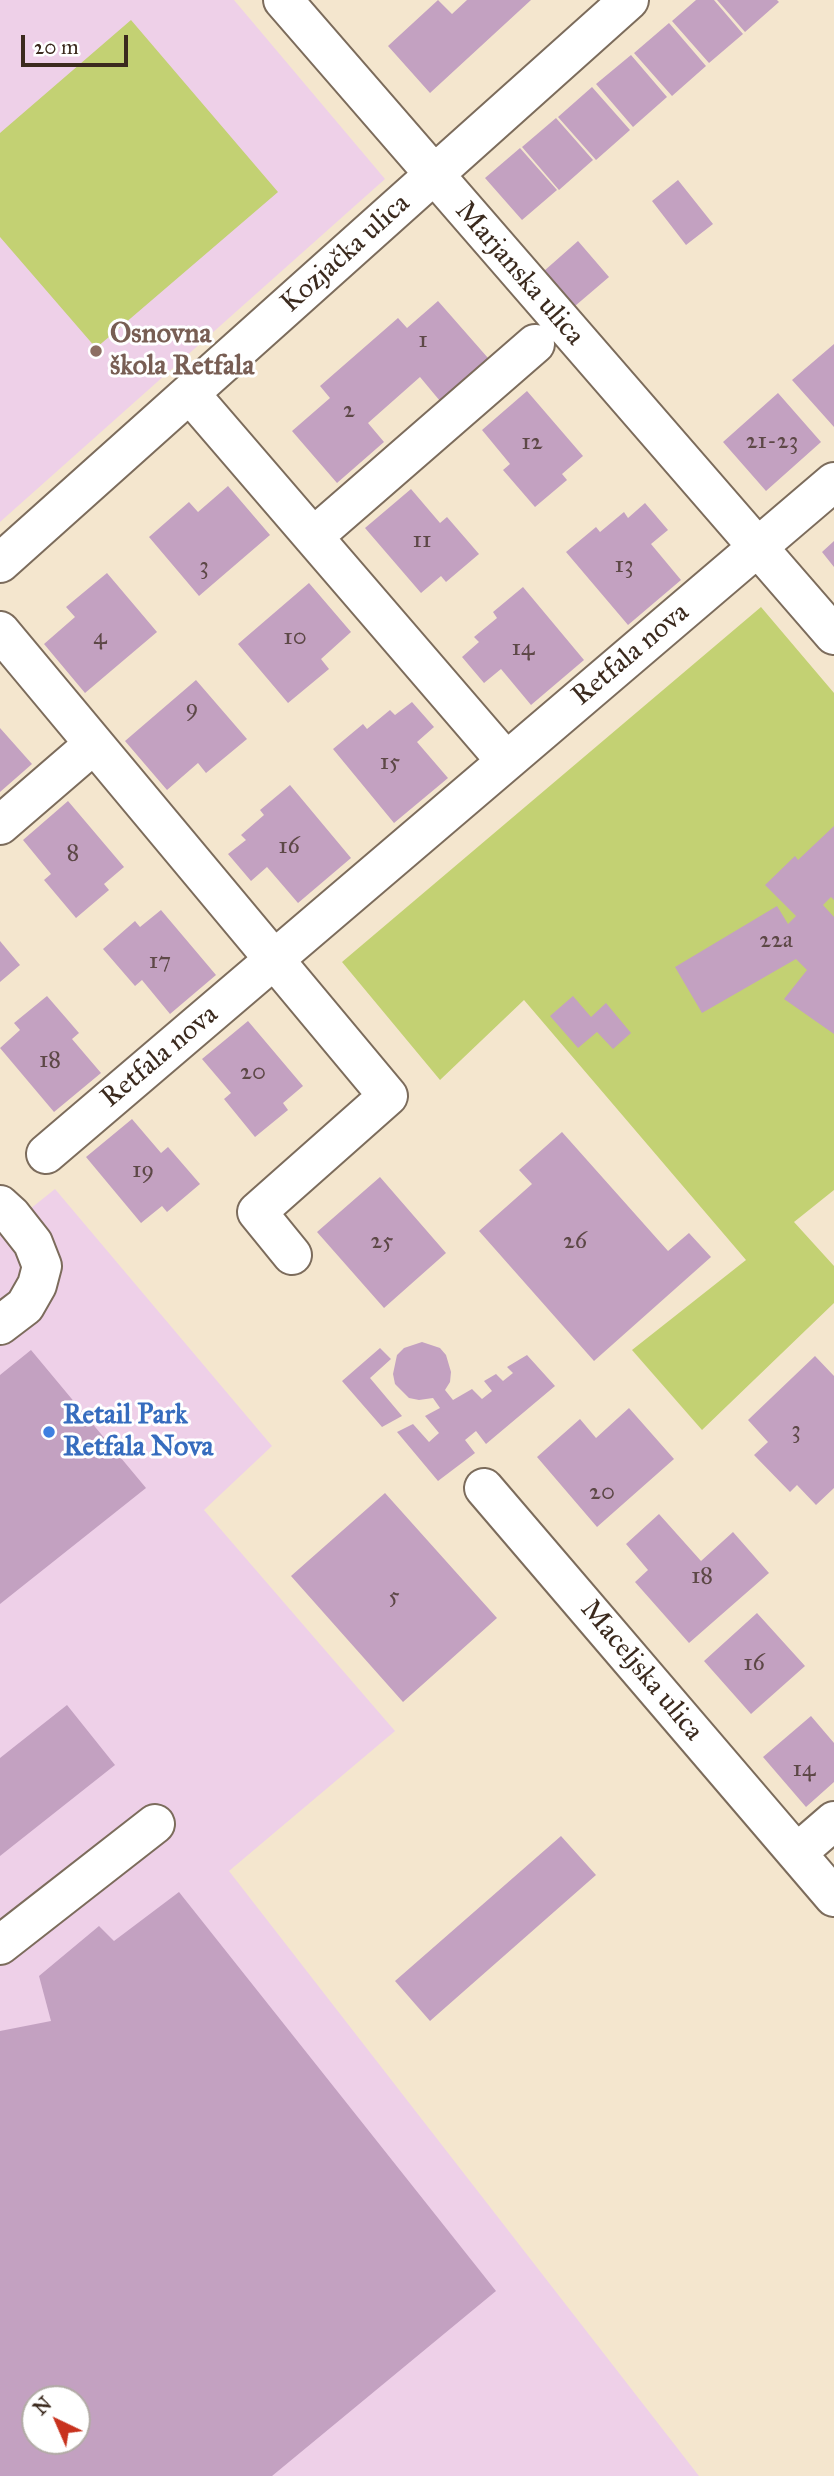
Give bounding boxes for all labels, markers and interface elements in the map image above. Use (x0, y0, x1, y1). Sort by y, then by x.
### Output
scale bar (24, 21, 131, 65)
text: 20 m (34, 34, 79, 60)
street label: Kozjačka ulica (275, 187, 417, 321)
street label: Marjanska ulica (447, 195, 591, 353)
place label: Osnovna škola Retfala (110, 318, 254, 384)
house number: 1 (418, 327, 428, 355)
marker: Osnovna škola Retfala (88, 343, 104, 359)
house number: 2 (343, 397, 355, 425)
house number: 21-23 (746, 428, 798, 456)
house number: 12 (521, 429, 543, 457)
house number: 11 (413, 527, 431, 555)
house number: 13 (614, 552, 634, 580)
house number: 3 (199, 553, 209, 581)
street label: Retfala nova (566, 596, 696, 714)
house number: 4 (93, 624, 107, 652)
house number: 10 (283, 624, 307, 652)
house number: 14 (512, 635, 534, 663)
house number: 9 (186, 695, 198, 723)
house number: 15 (380, 749, 400, 777)
house number: 16 (278, 833, 300, 861)
house number: 8 (67, 840, 79, 868)
house number: 22a (759, 927, 793, 955)
house number: 17 (149, 948, 171, 976)
street label: Retfala nova (95, 998, 225, 1116)
house number: 18 (39, 1047, 61, 1075)
house number: 20 (240, 1059, 266, 1087)
house number: 19 (132, 1157, 154, 1185)
house number: 25 (371, 1228, 393, 1256)
house number: 26 (563, 1228, 587, 1256)
place label: Retail Park Retfala Nova (63, 1399, 213, 1465)
house number: 3 (791, 1417, 801, 1445)
marker: Retail Park Retfala Nova (41, 1424, 57, 1440)
house number: 20 (589, 1479, 615, 1507)
house number: 18 (691, 1563, 713, 1591)
house number: 5 (388, 1583, 400, 1611)
street label: Maceljska ulica (572, 1594, 710, 1748)
house number: 16 (743, 1650, 765, 1678)
house number: 14 (793, 1756, 815, 1784)
north arrow (21, 2385, 91, 2455)
text: N (29, 2392, 56, 2420)

